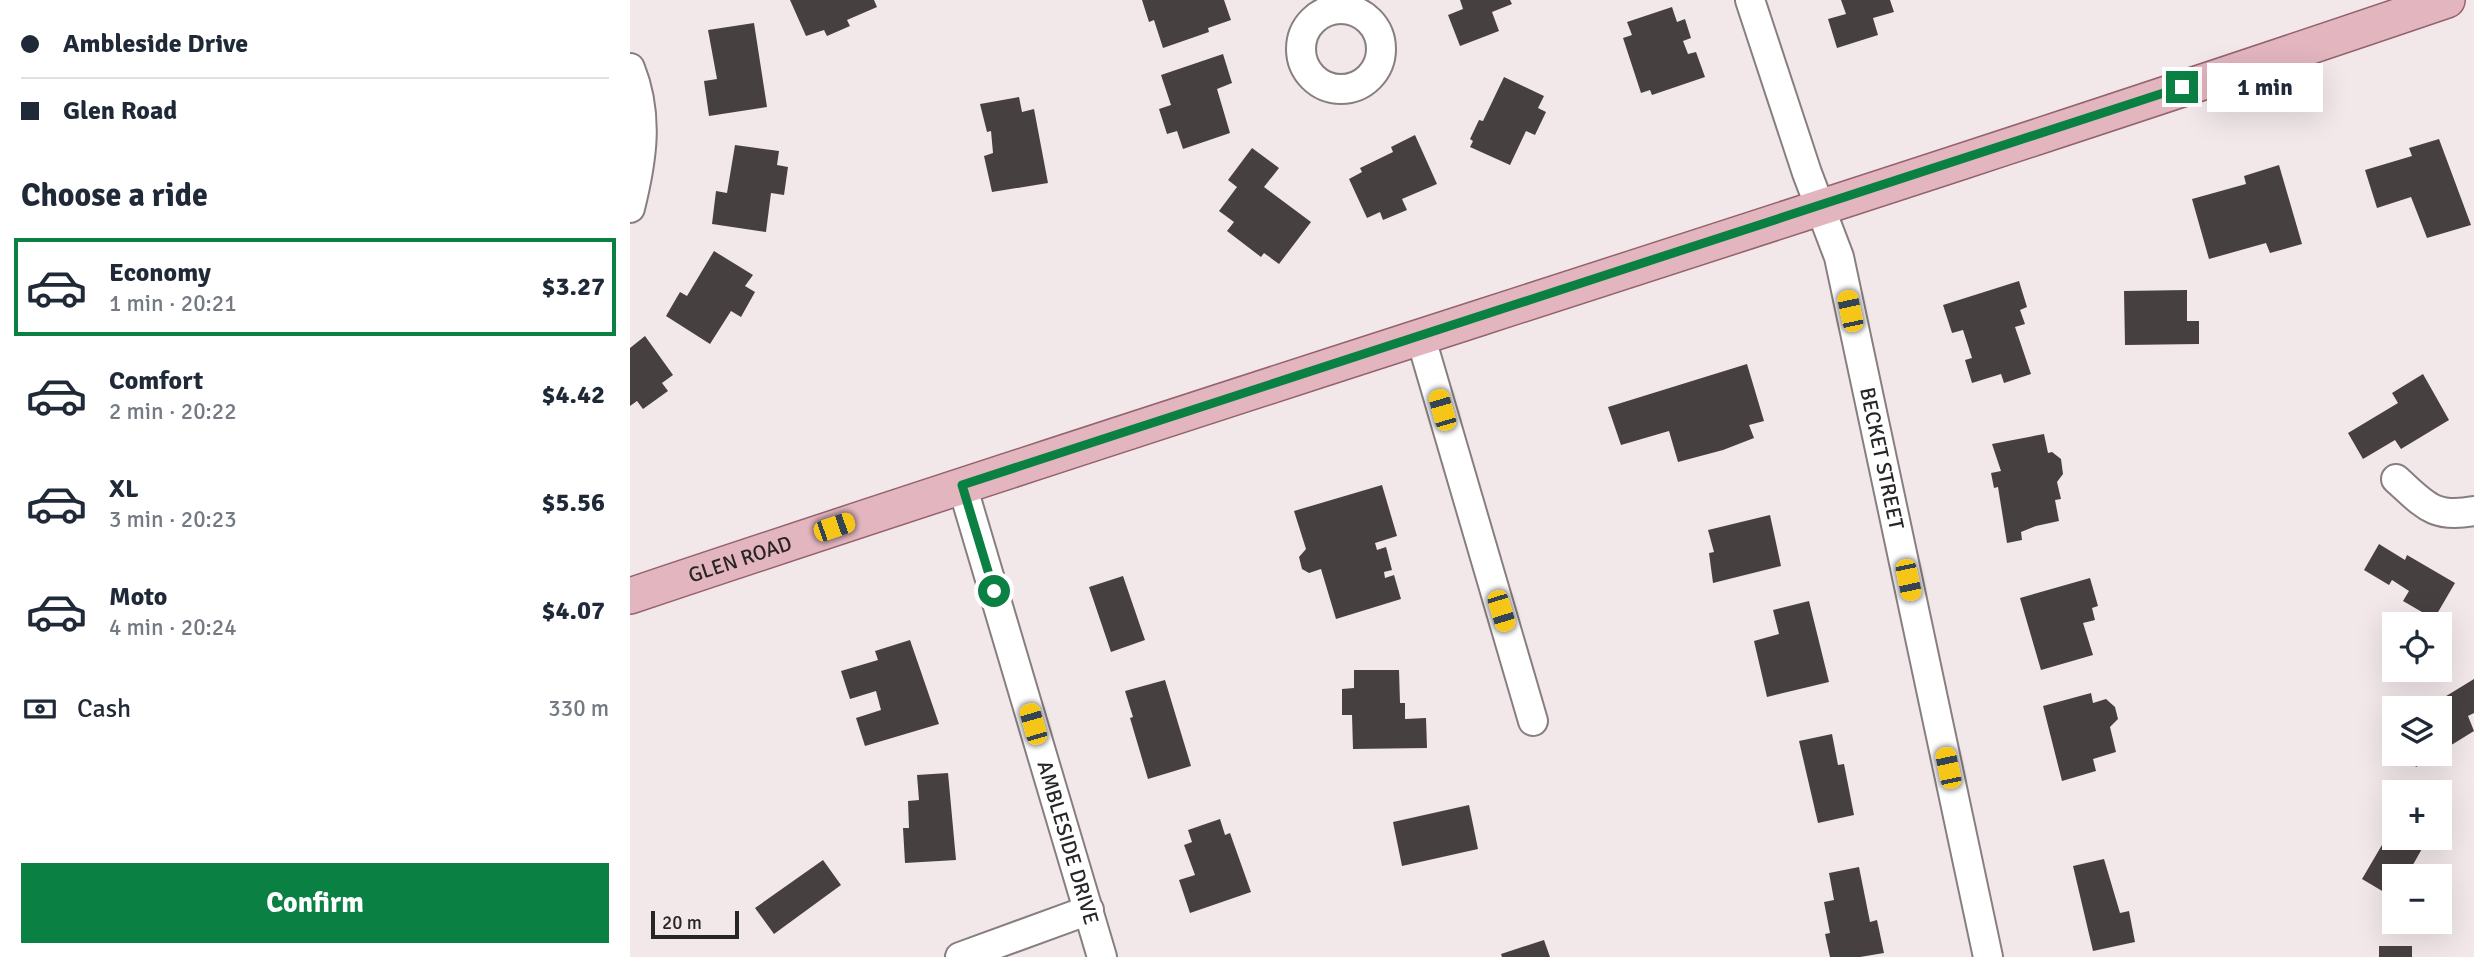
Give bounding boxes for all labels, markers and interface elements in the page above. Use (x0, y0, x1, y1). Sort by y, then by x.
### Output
text: Ambleside Drive (63, 28, 248, 60)
callout: 1 min (2206, 62, 2322, 112)
route end (2166, 71, 2198, 103)
text: 1 min (2237, 73, 2293, 102)
text: Glen Road (63, 95, 177, 127)
text: Choose a ride (21, 176, 208, 215)
icon: car (25, 256, 88, 319)
text: Economy (109, 257, 211, 289)
text: $3.27 (541, 271, 605, 303)
car (1836, 288, 1865, 334)
text: 1 min · 20:21 (109, 289, 237, 318)
icon: car (25, 364, 88, 427)
text: Comfort (109, 365, 203, 397)
text: $4.42 (541, 379, 605, 411)
street label: BECKET STREET (1854, 385, 1910, 533)
car (1427, 387, 1458, 433)
text: 2 min · 20:22 (109, 397, 237, 426)
icon: car (25, 472, 88, 535)
text: XL (109, 473, 139, 505)
text: $5.56 (541, 487, 605, 519)
text: 3 min · 20:23 (109, 505, 237, 534)
car (811, 510, 858, 544)
street label: GLEN ROAD (685, 530, 795, 589)
car (1894, 557, 1923, 603)
route start (978, 575, 1010, 607)
icon: car (25, 580, 88, 643)
text: Moto (109, 581, 167, 613)
car (1485, 588, 1518, 634)
text: $4.07 (541, 595, 605, 627)
map controls (2382, 612, 2452, 934)
button: locate (2382, 612, 2452, 682)
text: 4 min · 20:24 (109, 613, 237, 642)
icon: cash (21, 690, 59, 728)
text: Cash (77, 693, 131, 725)
text: 330 m (548, 694, 609, 723)
button: layers (2382, 696, 2452, 766)
car (1018, 701, 1049, 747)
car (1934, 745, 1963, 791)
street label: AMBLESIDE DRIVE (1032, 758, 1105, 928)
button: + (2382, 780, 2452, 850)
button: Confirm (21, 863, 609, 943)
button: − (2382, 864, 2452, 934)
scale bar (651, 908, 738, 940)
text: 20 m (662, 911, 702, 935)

